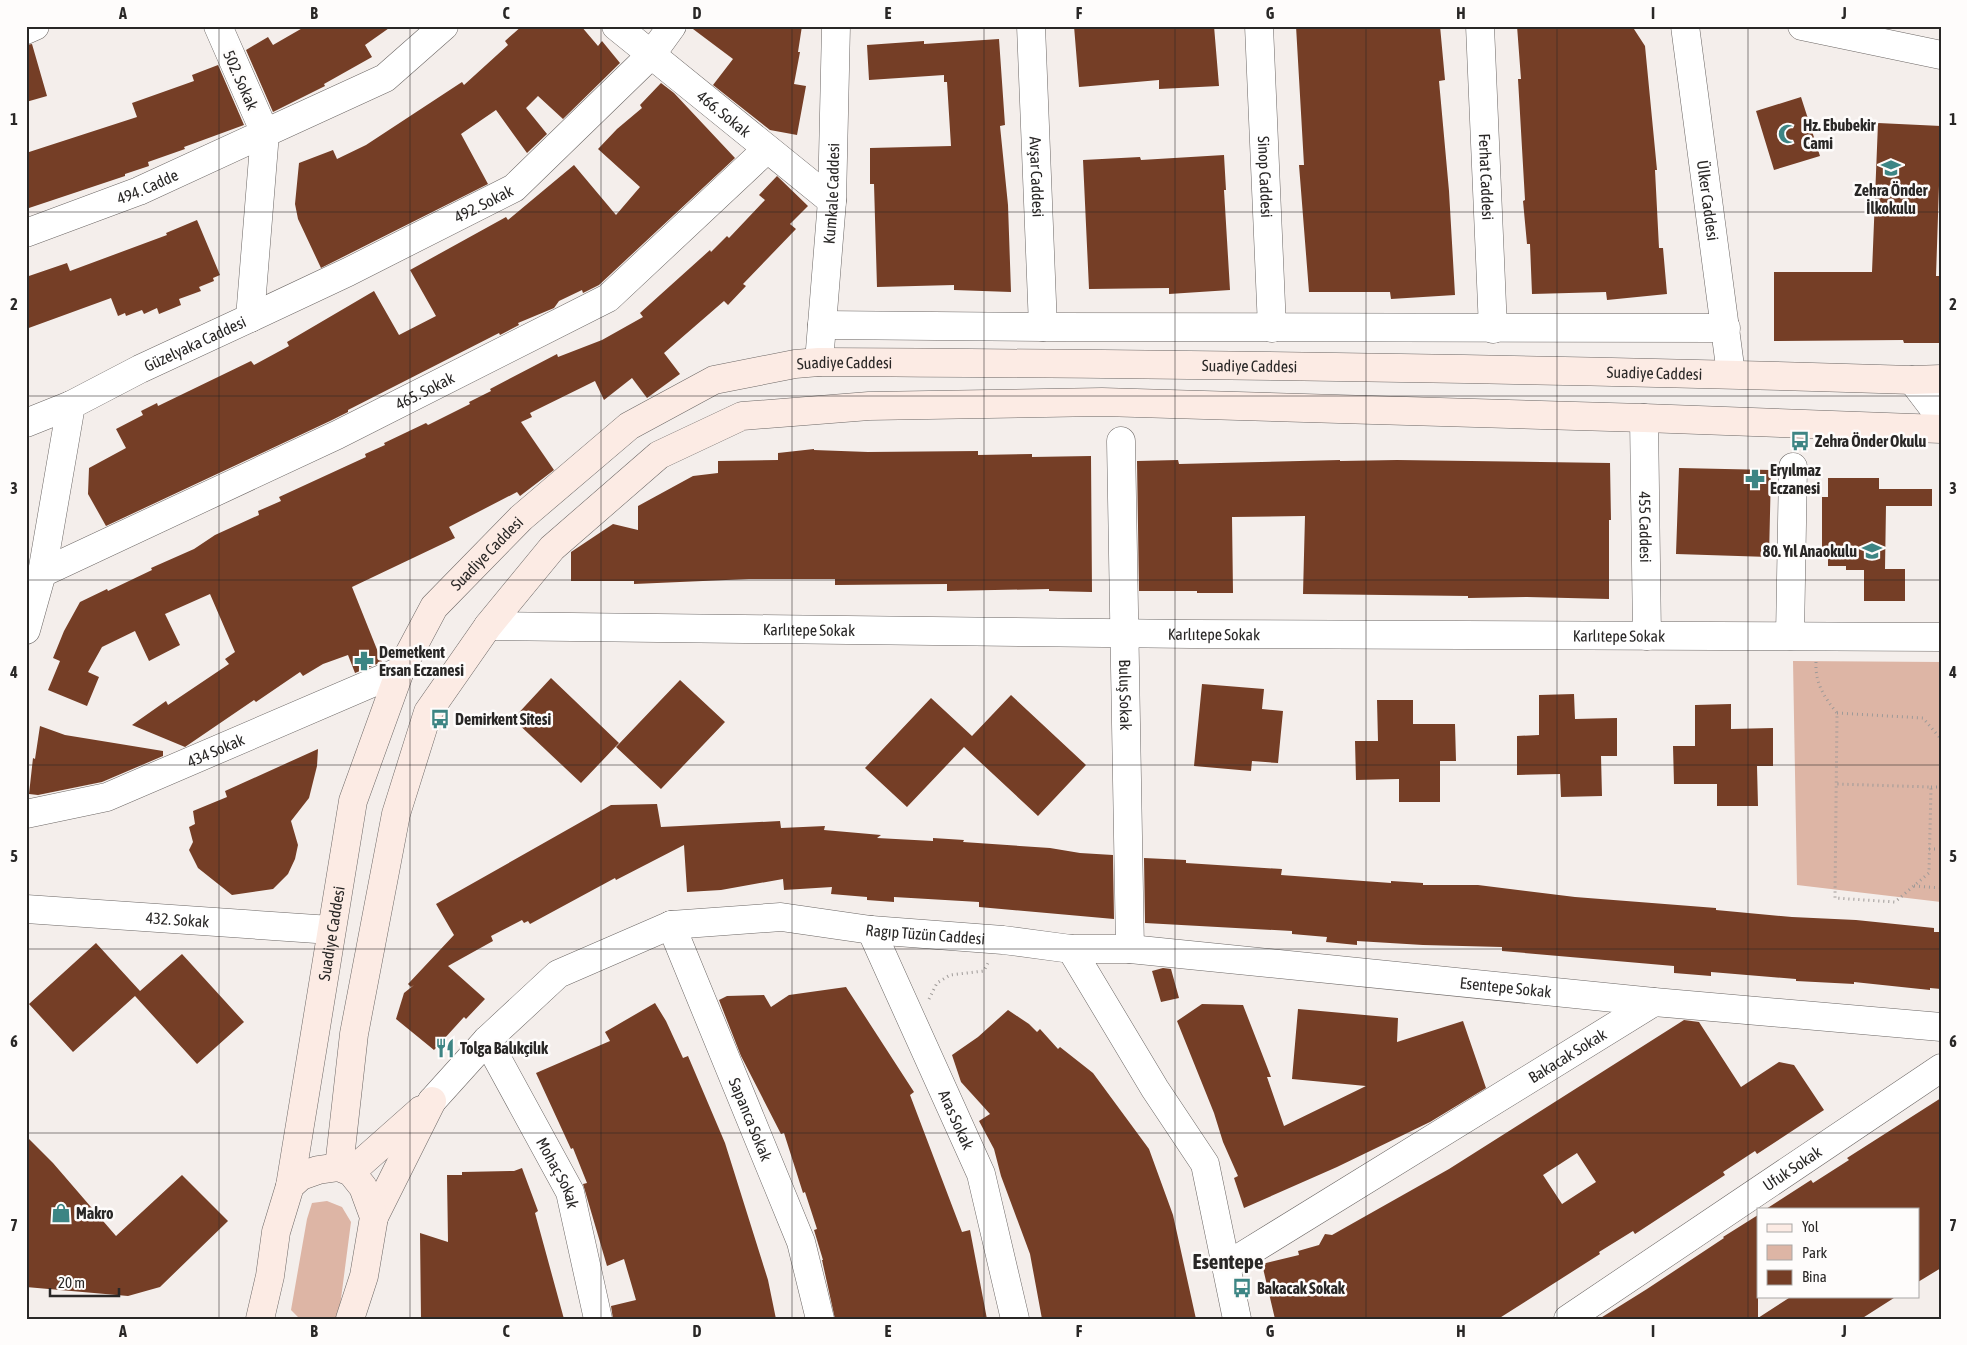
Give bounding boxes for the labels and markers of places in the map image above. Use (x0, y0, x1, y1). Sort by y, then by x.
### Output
place label: Hz. Ebubekir Cami (1803, 116, 1876, 152)
mosque icon: Hz. Ebubekir Cami (1777, 123, 1799, 145)
school or university icon: Zehra Önder İlkokulu (1880, 157, 1902, 179)
place label: Zehra Önder İlkokulu (1855, 181, 1928, 217)
bus stop icon: Zehra Önder Okulu (1789, 430, 1811, 452)
place label: Zehra Önder Okulu (1815, 432, 1926, 450)
place label: Eryılmaz Eczanesi (1770, 461, 1821, 497)
pharmacy icon: Eryılmaz Eczanesi (1744, 468, 1766, 490)
school or university icon: 80. Yıl Anaokulu (1861, 540, 1883, 562)
place label: 80. Yıl Anaokulu (1763, 542, 1857, 560)
place label: Demetkent Ersan Eczanesi (379, 643, 464, 679)
pharmacy icon: Demetkent Ersan Eczanesi (353, 650, 375, 672)
bus stop icon: Demirkent Sitesi (429, 708, 451, 730)
place label: Demirkent Sitesi (455, 710, 551, 728)
restaurant icon: Tolga Balıkçilık (434, 1037, 456, 1059)
place label: Tolga Balıkçilık (460, 1039, 549, 1057)
shop icon: Makro (50, 1202, 72, 1224)
place label: Makro (76, 1204, 114, 1222)
bus stop icon: Bakacak Sokak (1231, 1277, 1253, 1299)
place label: Bakacak Sokak (1257, 1279, 1346, 1297)

